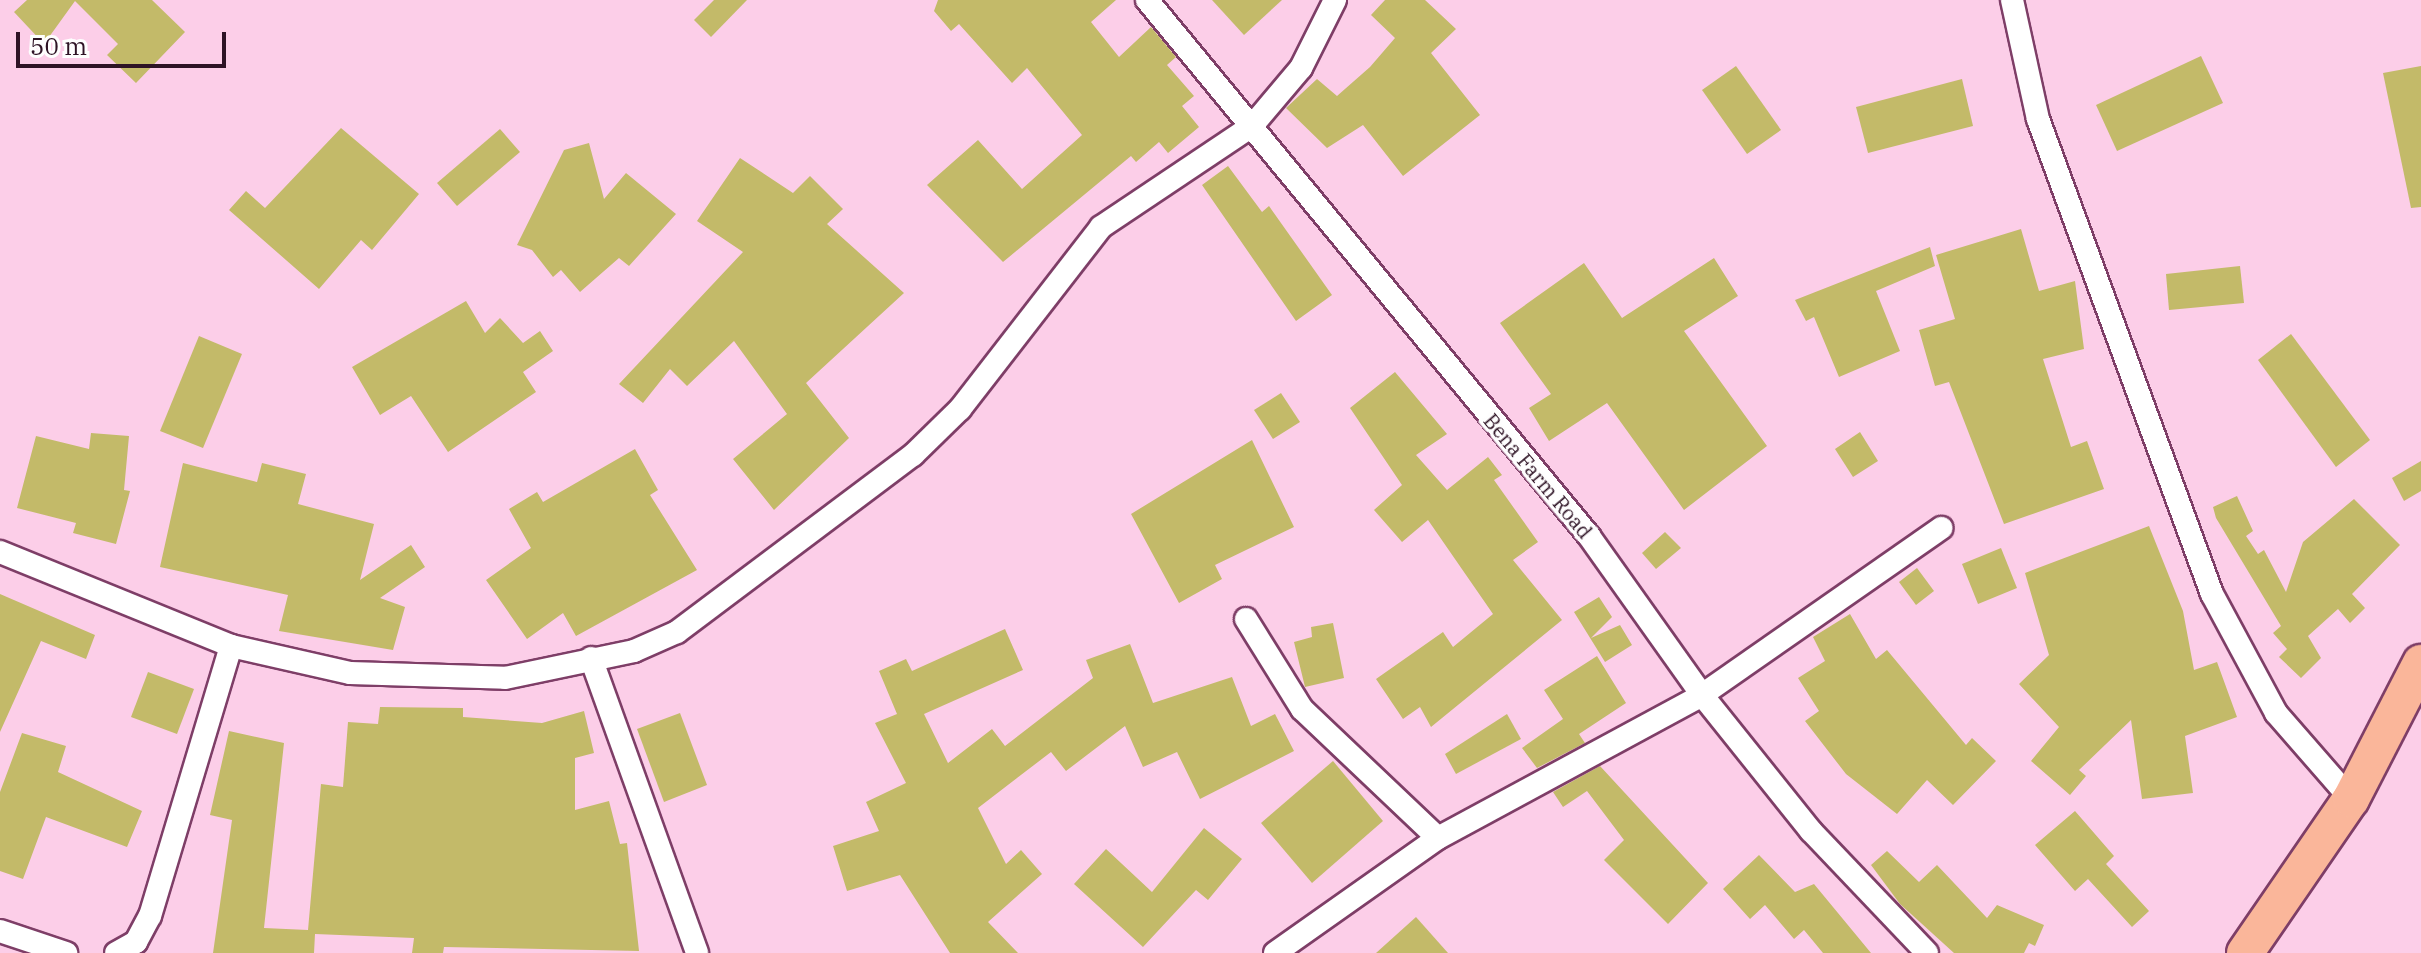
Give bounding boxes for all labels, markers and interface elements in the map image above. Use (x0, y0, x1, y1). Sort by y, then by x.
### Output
scale bar (20, 16, 230, 66)
text: 50 m (30, 30, 87, 62)
street label: Bena Farm Road (1479, 409, 1597, 543)

